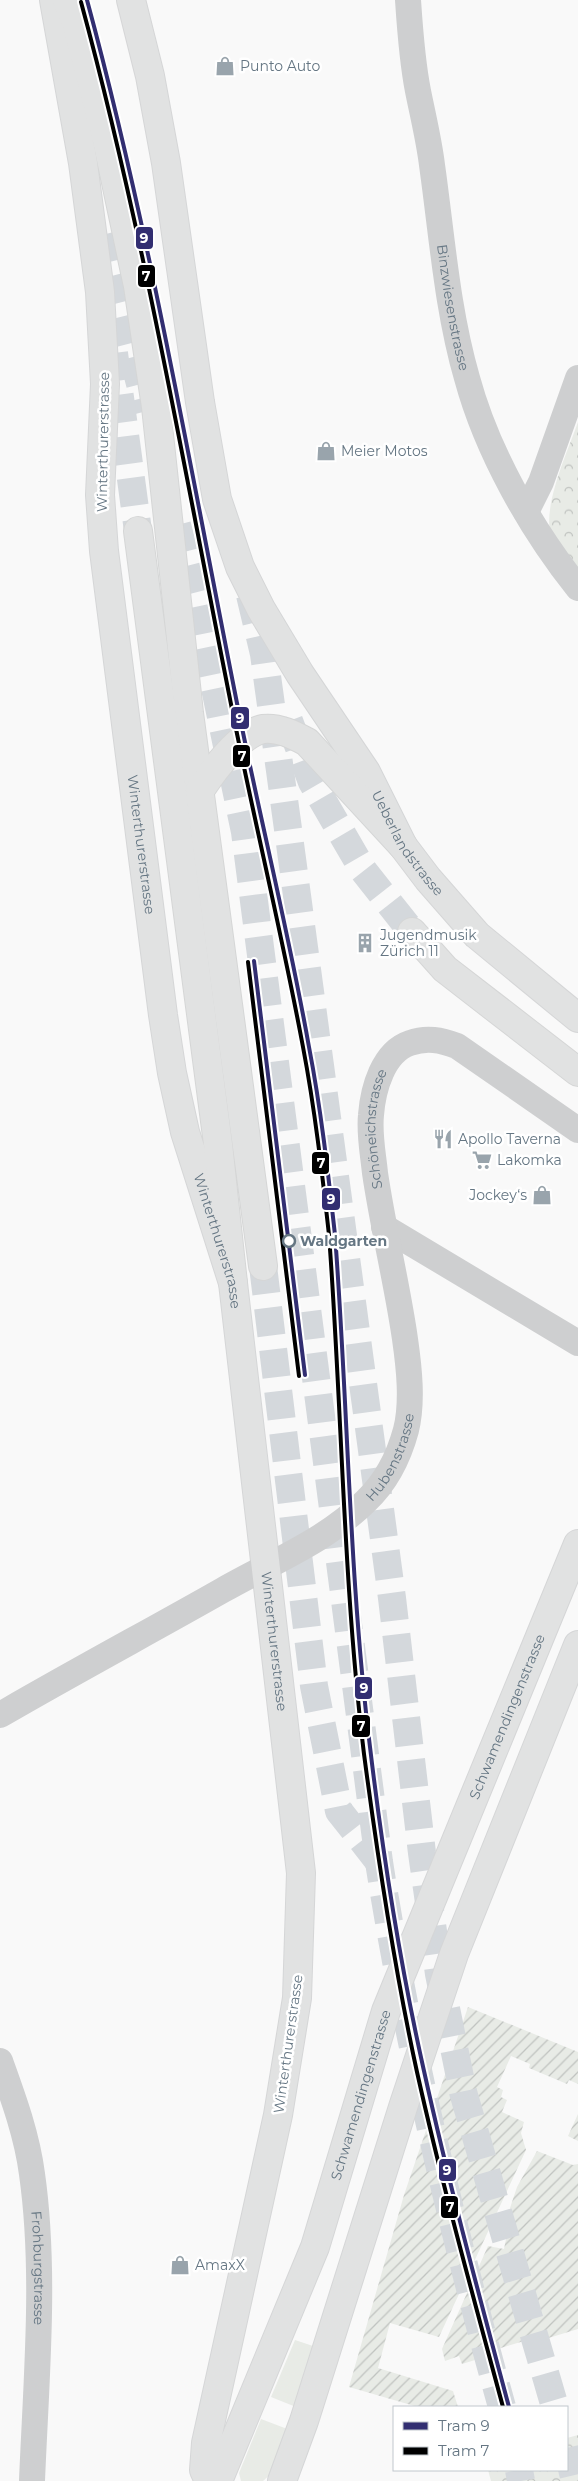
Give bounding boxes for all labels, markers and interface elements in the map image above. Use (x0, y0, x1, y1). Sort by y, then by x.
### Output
shop icon: Punto Auto (214, 55, 236, 77)
place label: Punto Auto (240, 57, 321, 75)
line badge: 9 (135, 226, 154, 250)
text: 9 (140, 229, 149, 247)
street label: Binzwiesenstrasse (433, 243, 474, 373)
line badge: 7 (137, 264, 156, 288)
text: 7 (142, 267, 151, 285)
street label: Winterthurerstrasse (93, 372, 113, 512)
shop icon: Meier Motos (315, 440, 337, 462)
place label: Meier Motos (341, 442, 428, 460)
line badge: 9 (230, 706, 250, 730)
text: 9 (236, 709, 245, 727)
line badge: 7 (232, 744, 251, 768)
text: 7 (238, 747, 247, 765)
street label: Winterthurerstrasse (124, 774, 159, 915)
street label: Ueberlandstrasse (368, 787, 448, 900)
place label: Jugendmusik Zürich 11 (379, 926, 477, 960)
building icon: Jugendmusik Zürich 11 (354, 932, 376, 954)
street label: Schöneichstrasse (361, 1066, 391, 1190)
restaurant icon: Apollo Taverna (432, 1128, 454, 1150)
place label: Apollo Taverna (458, 1130, 561, 1148)
supermarket icon: Lakomka (471, 1149, 493, 1171)
line badge: 7 (311, 1151, 330, 1175)
place label: Lakomka (497, 1151, 562, 1169)
text: 7 (317, 1154, 326, 1172)
street label: Winterthurerstrasse (190, 1171, 245, 1310)
shop icon: Jockey‘s (531, 1184, 553, 1206)
place label: Jockey‘s (468, 1186, 527, 1204)
line badge: 9 (321, 1187, 341, 1211)
text: 9 (327, 1190, 336, 1208)
place label: Waldgarten (300, 1232, 387, 1250)
marker: Waldgarten (282, 1234, 296, 1248)
street label: Hubenstrasse (362, 1412, 418, 1505)
street label: Winterthurerstrasse (257, 1571, 291, 1712)
street label: Schwamendingenstrasse (465, 1631, 549, 1802)
line badge: 9 (354, 1676, 373, 1700)
text: 9 (360, 1679, 369, 1697)
line badge: 7 (351, 1714, 371, 1738)
text: 7 (357, 1717, 366, 1735)
street label: Winterthurerstrasse (269, 1973, 307, 2115)
street label: Schwamendingenstrasse (327, 2008, 395, 2182)
line badge: 9 (438, 2158, 457, 2182)
text: 9 (443, 2161, 452, 2179)
line badge: 7 (440, 2195, 459, 2219)
text: 7 (446, 2198, 455, 2216)
street label: Frohburgstrasse (27, 2210, 48, 2325)
shop icon: AmaxX (169, 2254, 191, 2276)
place label: AmaxX (195, 2256, 245, 2274)
legend (393, 2406, 568, 2471)
text: Tram 9 (438, 2416, 490, 2435)
text: Tram 7 (438, 2441, 490, 2460)

